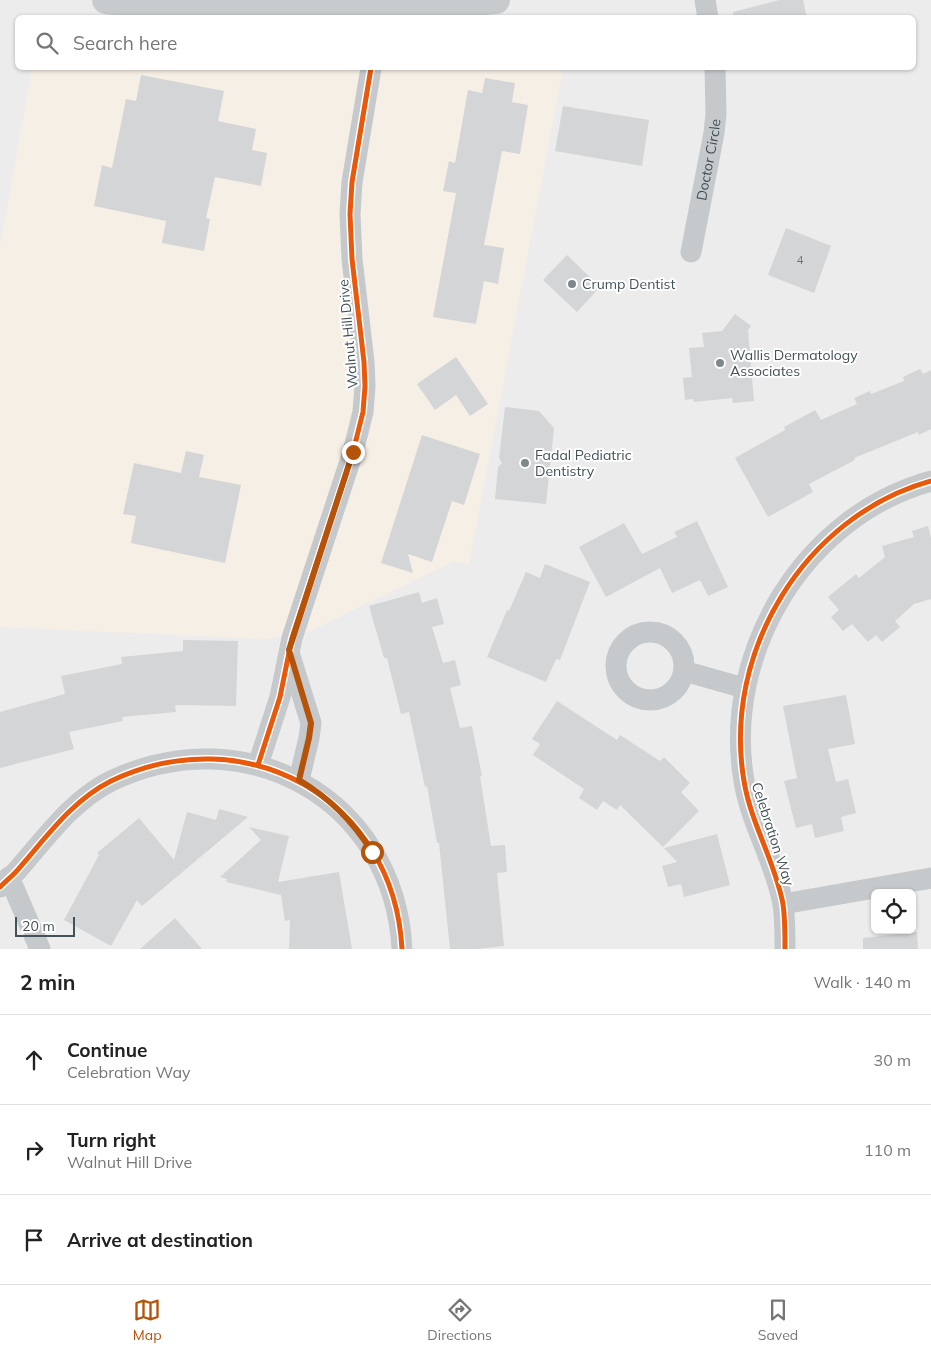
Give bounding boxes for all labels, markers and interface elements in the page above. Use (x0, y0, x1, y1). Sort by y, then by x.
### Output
search box (15, 15, 916, 70)
icon: search (33, 29, 61, 57)
text: Search here (73, 31, 177, 55)
street label: Doctor Circle (692, 118, 724, 202)
house number: 4 (797, 253, 804, 267)
place label: Crump Dentist (582, 275, 675, 293)
marker: Crump Dentist (566, 278, 578, 290)
street label: Walnut Hill Drive (334, 279, 362, 389)
place label: Wallis Dermatology Associates (730, 346, 858, 380)
marker: Wallis Dermatology Associates (714, 357, 726, 369)
route end (342, 441, 365, 464)
place label: Fadal Pediatric Dentistry (535, 446, 632, 480)
marker: Fadal Pediatric Dentistry (519, 457, 531, 469)
street label: Celebration Way (748, 780, 798, 889)
route start (361, 841, 384, 864)
map controls (871, 889, 916, 934)
button: locate (871, 889, 916, 934)
scale bar (15, 914, 75, 937)
text: 20 m (22, 917, 55, 935)
text: 2 min (20, 969, 75, 995)
text: Walk · 140 m (813, 972, 911, 992)
text: Continue (67, 1038, 147, 1062)
icon: ahead (20, 1046, 48, 1074)
text: 30 m (874, 1050, 911, 1070)
text: Celebration Way (67, 1062, 191, 1082)
text: Turn right (67, 1128, 156, 1152)
icon: right (20, 1136, 48, 1164)
text: 110 m (864, 1140, 911, 1160)
text: Walnut Hill Drive (67, 1152, 192, 1172)
icon: arrive (20, 1226, 48, 1254)
text: Arrive at destination (67, 1228, 253, 1252)
tab: Map (133, 1296, 162, 1344)
tab: Directions (427, 1296, 492, 1344)
tab: Saved (758, 1296, 798, 1344)

